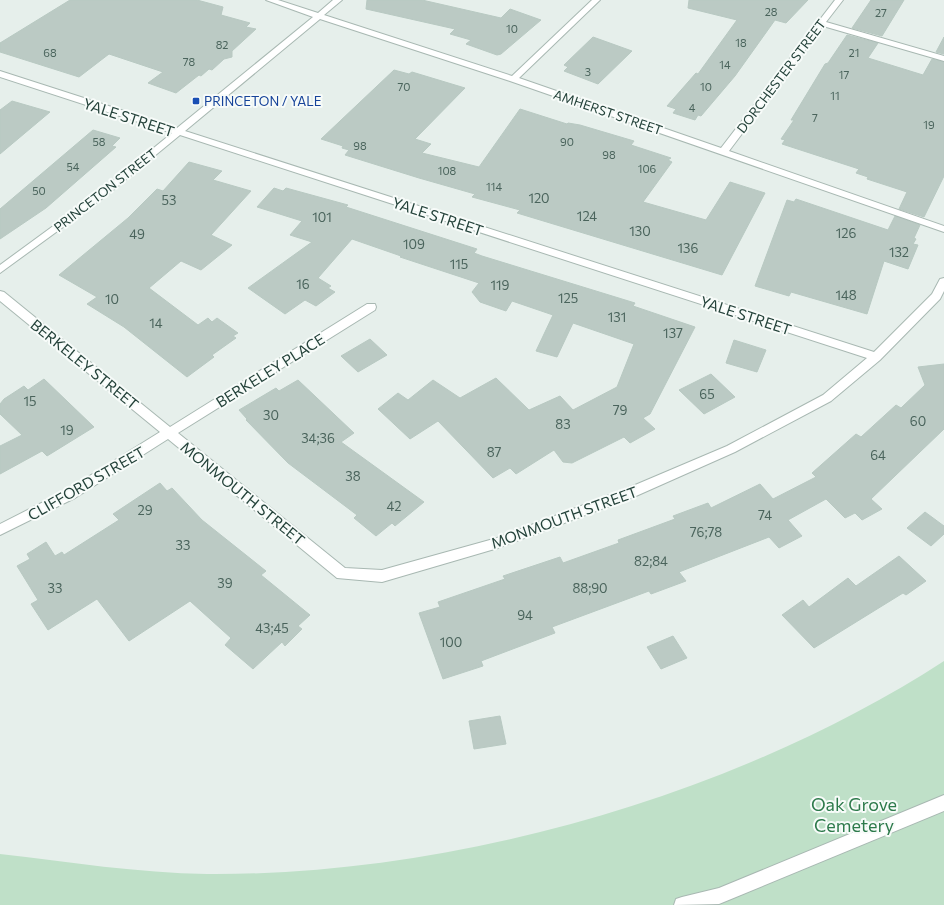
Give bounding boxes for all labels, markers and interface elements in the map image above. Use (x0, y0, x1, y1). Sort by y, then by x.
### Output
house number: 28 (765, 5, 778, 18)
house number: 27 (875, 6, 887, 19)
street label: DORCHESTER STREET (733, 16, 829, 136)
house number: 10 (506, 22, 518, 35)
house number: 18 (735, 36, 747, 49)
house number: 82 (216, 38, 228, 51)
house number: 68 (43, 46, 57, 59)
house number: 21 (849, 46, 859, 59)
house number: 78 (183, 55, 196, 68)
house number: 14 (719, 58, 731, 71)
house number: 3 (585, 65, 591, 78)
house number: 17 (839, 68, 849, 81)
house number: 70 (398, 80, 410, 93)
house number: 10 (700, 80, 712, 93)
street label: AMHERST STREET (551, 86, 665, 138)
house number: 11 (830, 89, 840, 102)
place label: PRINCETON / YALE (204, 93, 322, 109)
street label: YALE STREET (81, 94, 177, 140)
marker: PRINCETON / YALE (191, 96, 201, 106)
house number: 4 (689, 101, 696, 114)
house number: 7 (812, 111, 818, 124)
house number: 19 (923, 118, 935, 131)
house number: 58 (93, 135, 106, 148)
house number: 90 (560, 135, 574, 148)
house number: 98 (353, 139, 367, 152)
street label: PRINCETON STREET (50, 145, 160, 235)
house number: 98 (602, 148, 616, 161)
house number: 54 (67, 160, 80, 173)
house number: 106 (638, 162, 657, 175)
house number: 108 (438, 164, 457, 177)
house number: 114 (486, 180, 502, 193)
house number: 50 (32, 184, 46, 197)
house number: 120 (528, 190, 550, 206)
house number: 53 (162, 192, 176, 208)
street label: YALE STREET (390, 193, 486, 239)
house number: 124 (577, 208, 597, 224)
house number: 101 (312, 209, 332, 225)
house number: 130 (629, 223, 651, 239)
house number: 126 (836, 225, 856, 241)
house number: 49 (129, 226, 145, 242)
house number: 109 (403, 236, 425, 252)
house number: 136 (678, 240, 699, 256)
house number: 132 (889, 244, 909, 260)
house number: 115 (450, 256, 468, 272)
house number: 16 (296, 276, 310, 292)
house number: 119 (490, 277, 510, 293)
house number: 148 (835, 287, 857, 303)
house number: 125 (558, 290, 578, 306)
house number: 10 (105, 291, 119, 307)
street label: YALE STREET (698, 292, 794, 338)
house number: 131 (608, 309, 626, 325)
street label: BERKELEY STREET (27, 315, 143, 413)
house number: 14 (149, 315, 163, 331)
house number: 137 (663, 325, 683, 341)
street label: BERKELEY PLACE (212, 329, 328, 411)
house number: 65 (699, 386, 715, 402)
house number: 15 (23, 393, 37, 409)
house number: 79 (613, 402, 627, 418)
house number: 30 (263, 407, 279, 423)
house number: 60 (910, 413, 926, 429)
house number: 83 (555, 416, 571, 432)
house number: 19 (60, 422, 74, 438)
house number: 34;36 (301, 430, 335, 446)
street label: MONMOUTH STREET (177, 437, 309, 549)
street label: CLIFFORD STREET (24, 442, 148, 524)
house number: 87 (487, 444, 501, 460)
house number: 64 (870, 447, 886, 463)
house number: 38 (345, 468, 361, 484)
street label: MONMOUTH STREET (488, 482, 640, 552)
house number: 42 (387, 498, 401, 514)
house number: 29 (137, 502, 153, 518)
house number: 74 (758, 507, 772, 523)
house number: 76;78 (690, 524, 722, 540)
house number: 33 (176, 537, 190, 553)
house number: 82;84 (634, 553, 668, 569)
house number: 39 (217, 575, 233, 591)
house number: 33 (48, 580, 62, 596)
house number: 88;90 (572, 580, 608, 596)
house number: 94 (517, 607, 533, 623)
house number: 43;45 (255, 620, 289, 636)
house number: 100 (440, 634, 462, 650)
park label: Oak Grove Cemetery (811, 793, 897, 836)

